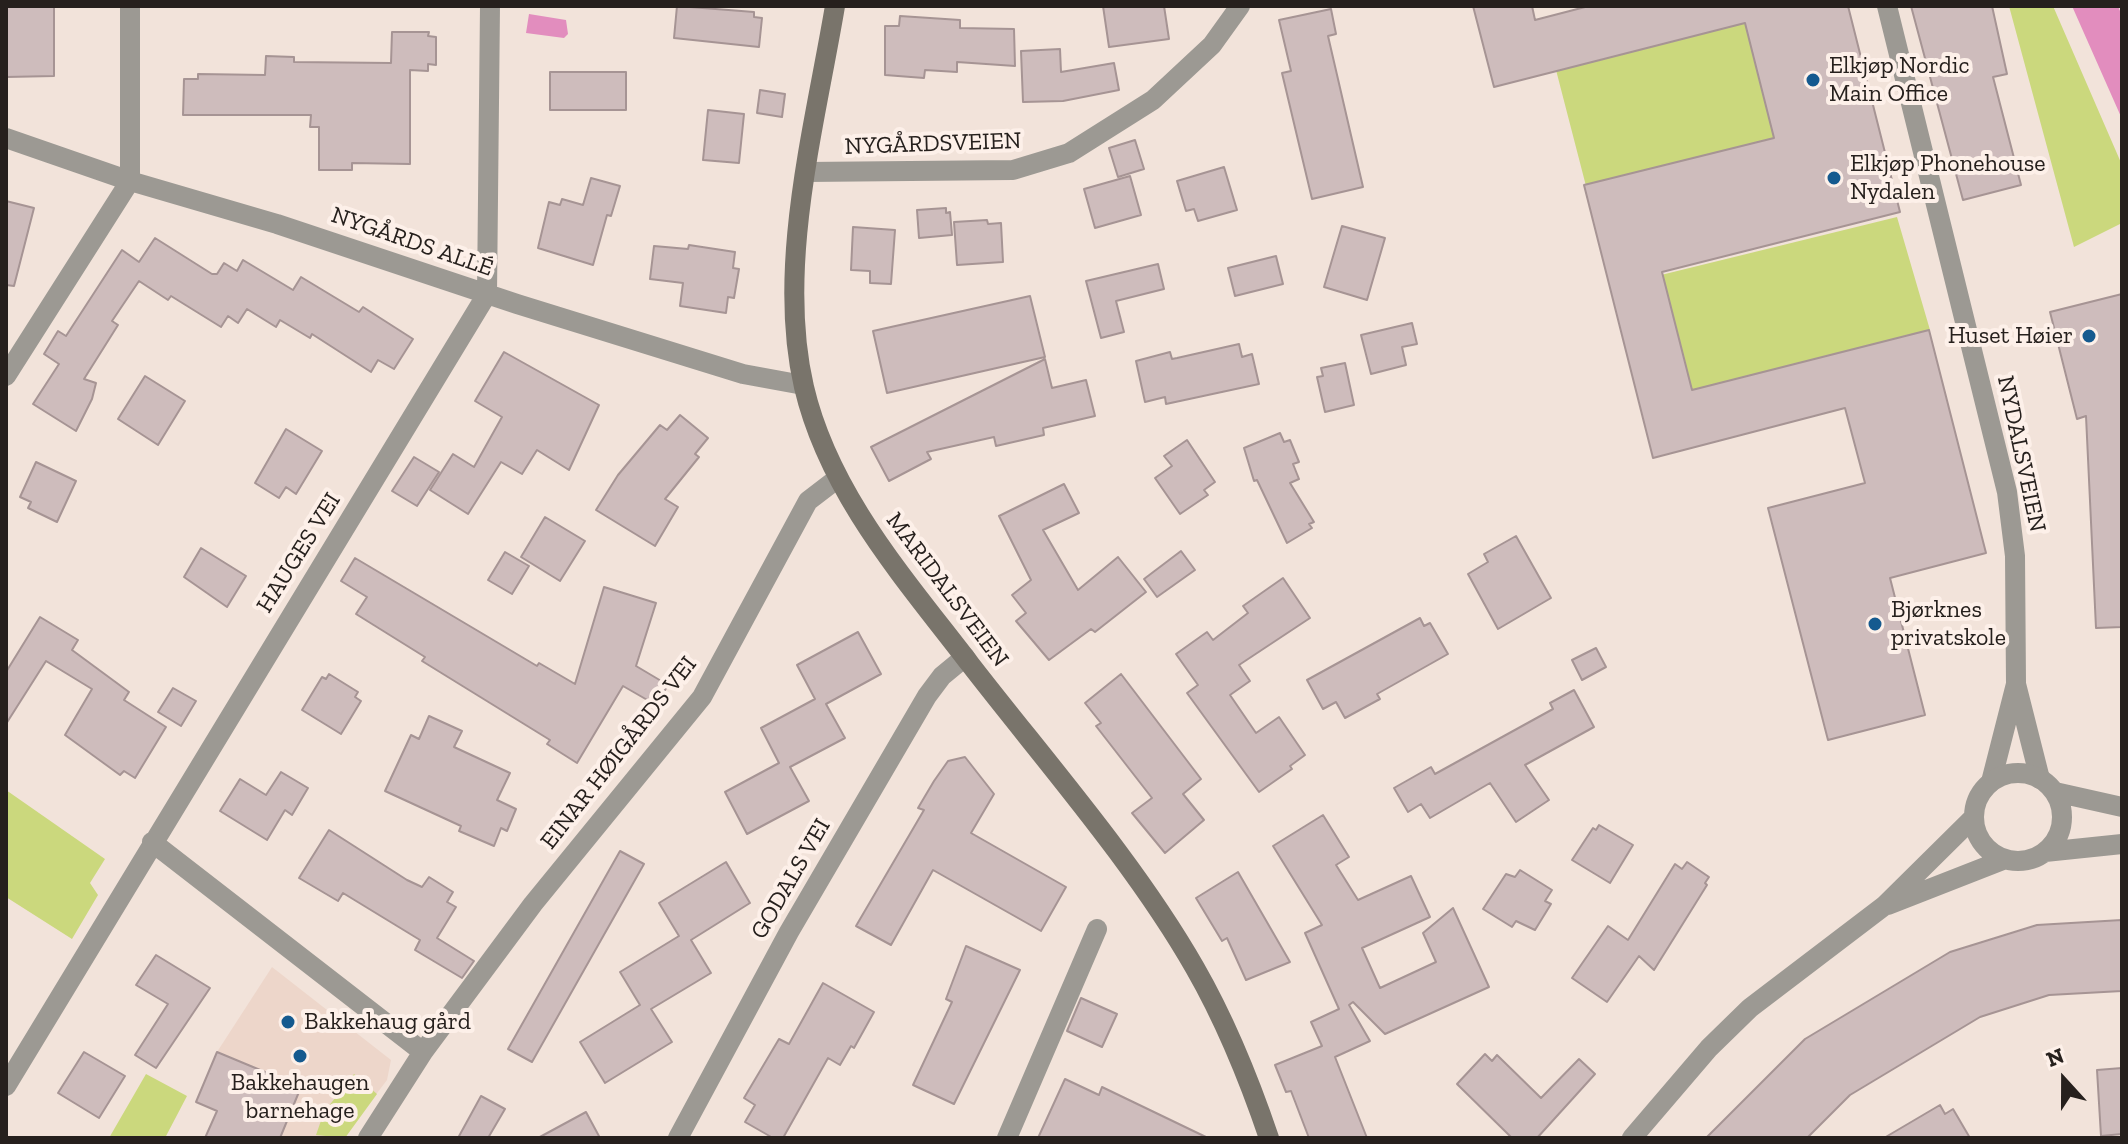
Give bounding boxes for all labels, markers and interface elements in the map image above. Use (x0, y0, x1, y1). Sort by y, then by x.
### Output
place label: Elkjøp Nordic Main Office (1829, 52, 1970, 108)
marker: Elkjøp Nordic Main Office (1804, 71, 1822, 89)
street label: NYGÅRDSVEIEN (844, 127, 1022, 161)
place label: Elkjøp Phonehouse Nydalen (1850, 150, 2046, 206)
marker: Elkjøp Phonehouse Nydalen (1825, 169, 1843, 187)
street label: NYGÅRDS ALLÉ (327, 201, 497, 283)
place label: Huset Høier (1948, 322, 2073, 350)
marker: Huset Høier (2080, 327, 2098, 345)
street label: NYDALSVEIEN (1990, 373, 2052, 535)
street label: HAUGES VEI (251, 488, 347, 618)
street label: MARIDALSVEIEN (880, 507, 1014, 673)
place label: Bjørknes privatskole (1891, 596, 2006, 652)
marker: Bjørknes privatskole (1866, 615, 1884, 633)
street label: EINAR HØIGÅRDS VEI (535, 651, 703, 855)
street label: GODALS VEI (745, 814, 837, 944)
place label: Bakkehaug gård (304, 1008, 471, 1036)
marker: Bakkehaug gård (279, 1013, 297, 1031)
north arrow (2024, 1040, 2104, 1120)
text: N (2043, 1042, 2068, 1073)
marker: Bakkehaugen barnehage (291, 1047, 309, 1065)
place label: Bakkehaugen barnehage (231, 1069, 369, 1125)

